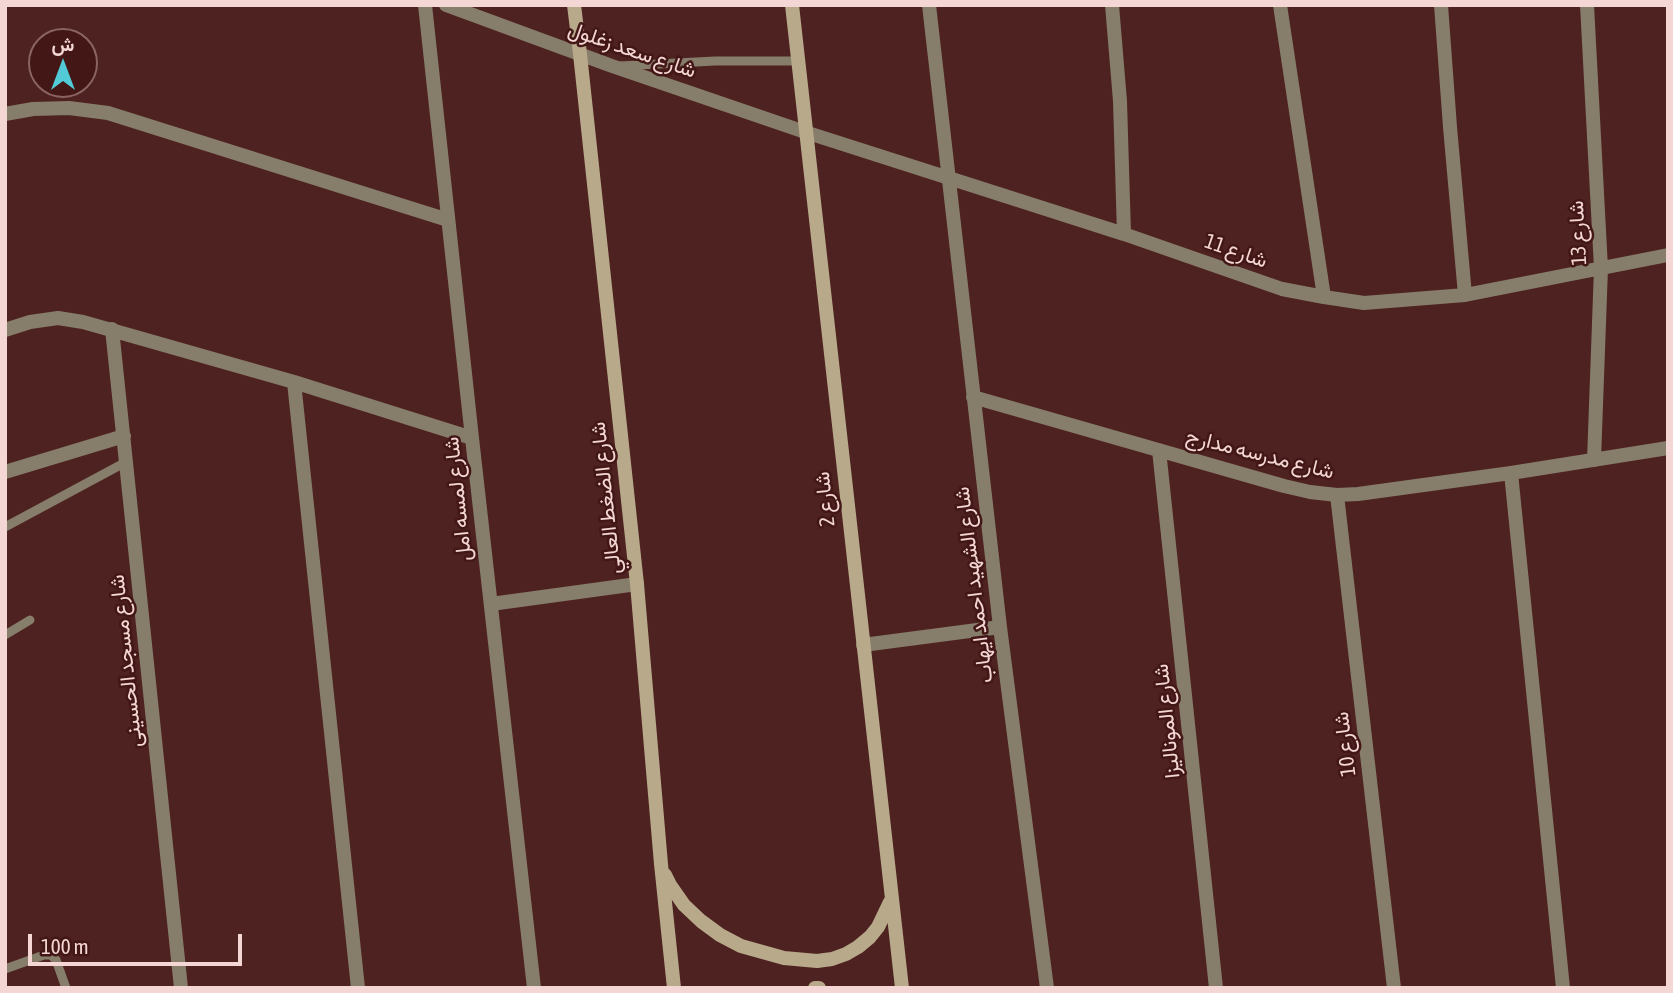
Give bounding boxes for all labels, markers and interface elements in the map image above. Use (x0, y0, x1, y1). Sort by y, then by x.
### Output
street label: شارع سعد زغلول (565, 16, 699, 84)
north arrow (28, 28, 98, 98)
text: ش (52, 33, 74, 55)
street label: شارع 13 (1564, 200, 1592, 266)
street label: شارع 11 (1201, 229, 1271, 273)
street label: شارع الضغط العالي (585, 421, 627, 575)
street label: شارع مدرسه مدارج (1183, 423, 1337, 485)
street label: شارع لمسه امل (439, 436, 477, 562)
street label: شارع 2 (810, 470, 840, 528)
street label: شارع الشهيد احمد ايهاب (949, 485, 999, 685)
street label: شارع مسجد الحسينى (104, 573, 148, 749)
street label: شارع الموناليزا (1148, 663, 1186, 779)
street label: شارع 10 (1329, 710, 1361, 778)
scale bar (32, 920, 245, 964)
text: 100 m (41, 934, 89, 958)

